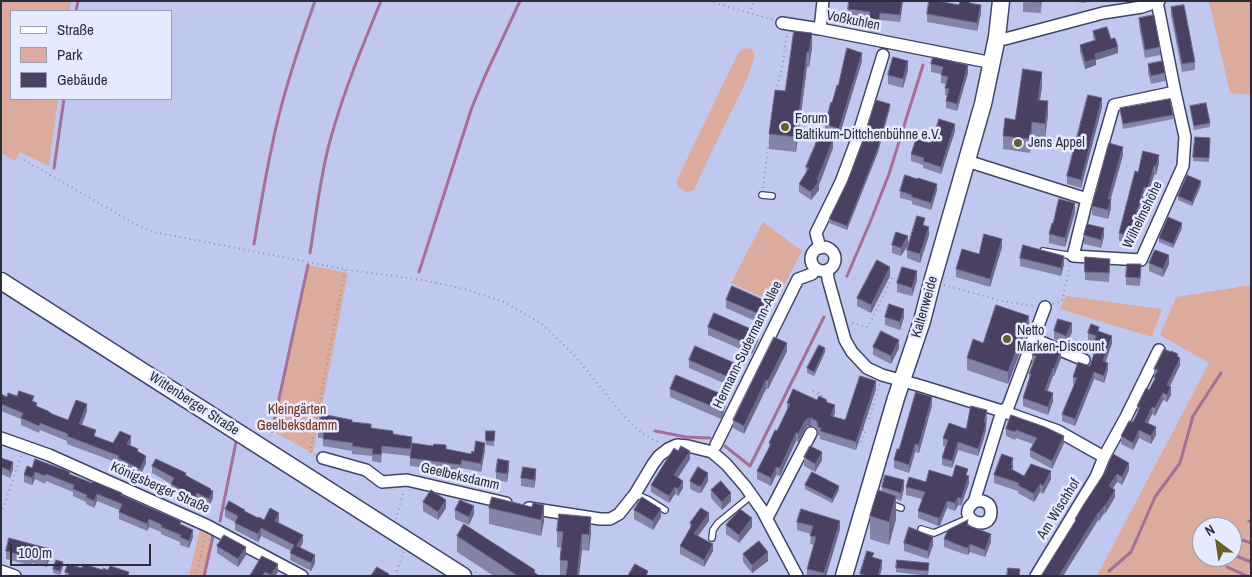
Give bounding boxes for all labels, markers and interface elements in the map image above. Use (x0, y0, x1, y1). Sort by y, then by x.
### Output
street label: Voßkuhlen (825, 8, 881, 34)
legend (10, 10, 172, 100)
text: Straße (57, 19, 94, 40)
text: Park (57, 44, 82, 65)
text: Gebäude (57, 69, 108, 90)
place label: Forum Baltikum-Dittchenbühne e.V. (795, 111, 941, 144)
marker: Forum Baltikum-Dittchenbühne e.V. (779, 121, 791, 133)
place label: Jens Appel (1028, 135, 1085, 151)
marker: Jens Appel (1012, 137, 1024, 149)
street label: Wilhelmshöhe (1120, 179, 1166, 251)
street label: Kaltenweide (908, 274, 942, 340)
street label: Hermann-Sudermann-Allee (710, 279, 786, 411)
place label: Netto Marken-Discount (1017, 323, 1104, 356)
marker: Netto Marken-Discount (1001, 333, 1013, 345)
street label: Wittenberger Straße (146, 369, 242, 439)
park label: Kleingärten Geelbeksdamm (257, 402, 337, 434)
street label: Königsberger Straße (108, 459, 212, 517)
street label: Geelbeksdamm (419, 460, 501, 494)
street label: Am Wischhof (1034, 476, 1084, 542)
north arrow (1192, 517, 1242, 567)
text: N (1202, 520, 1218, 540)
scale bar (12, 534, 154, 566)
text: 100 m (18, 542, 52, 563)

